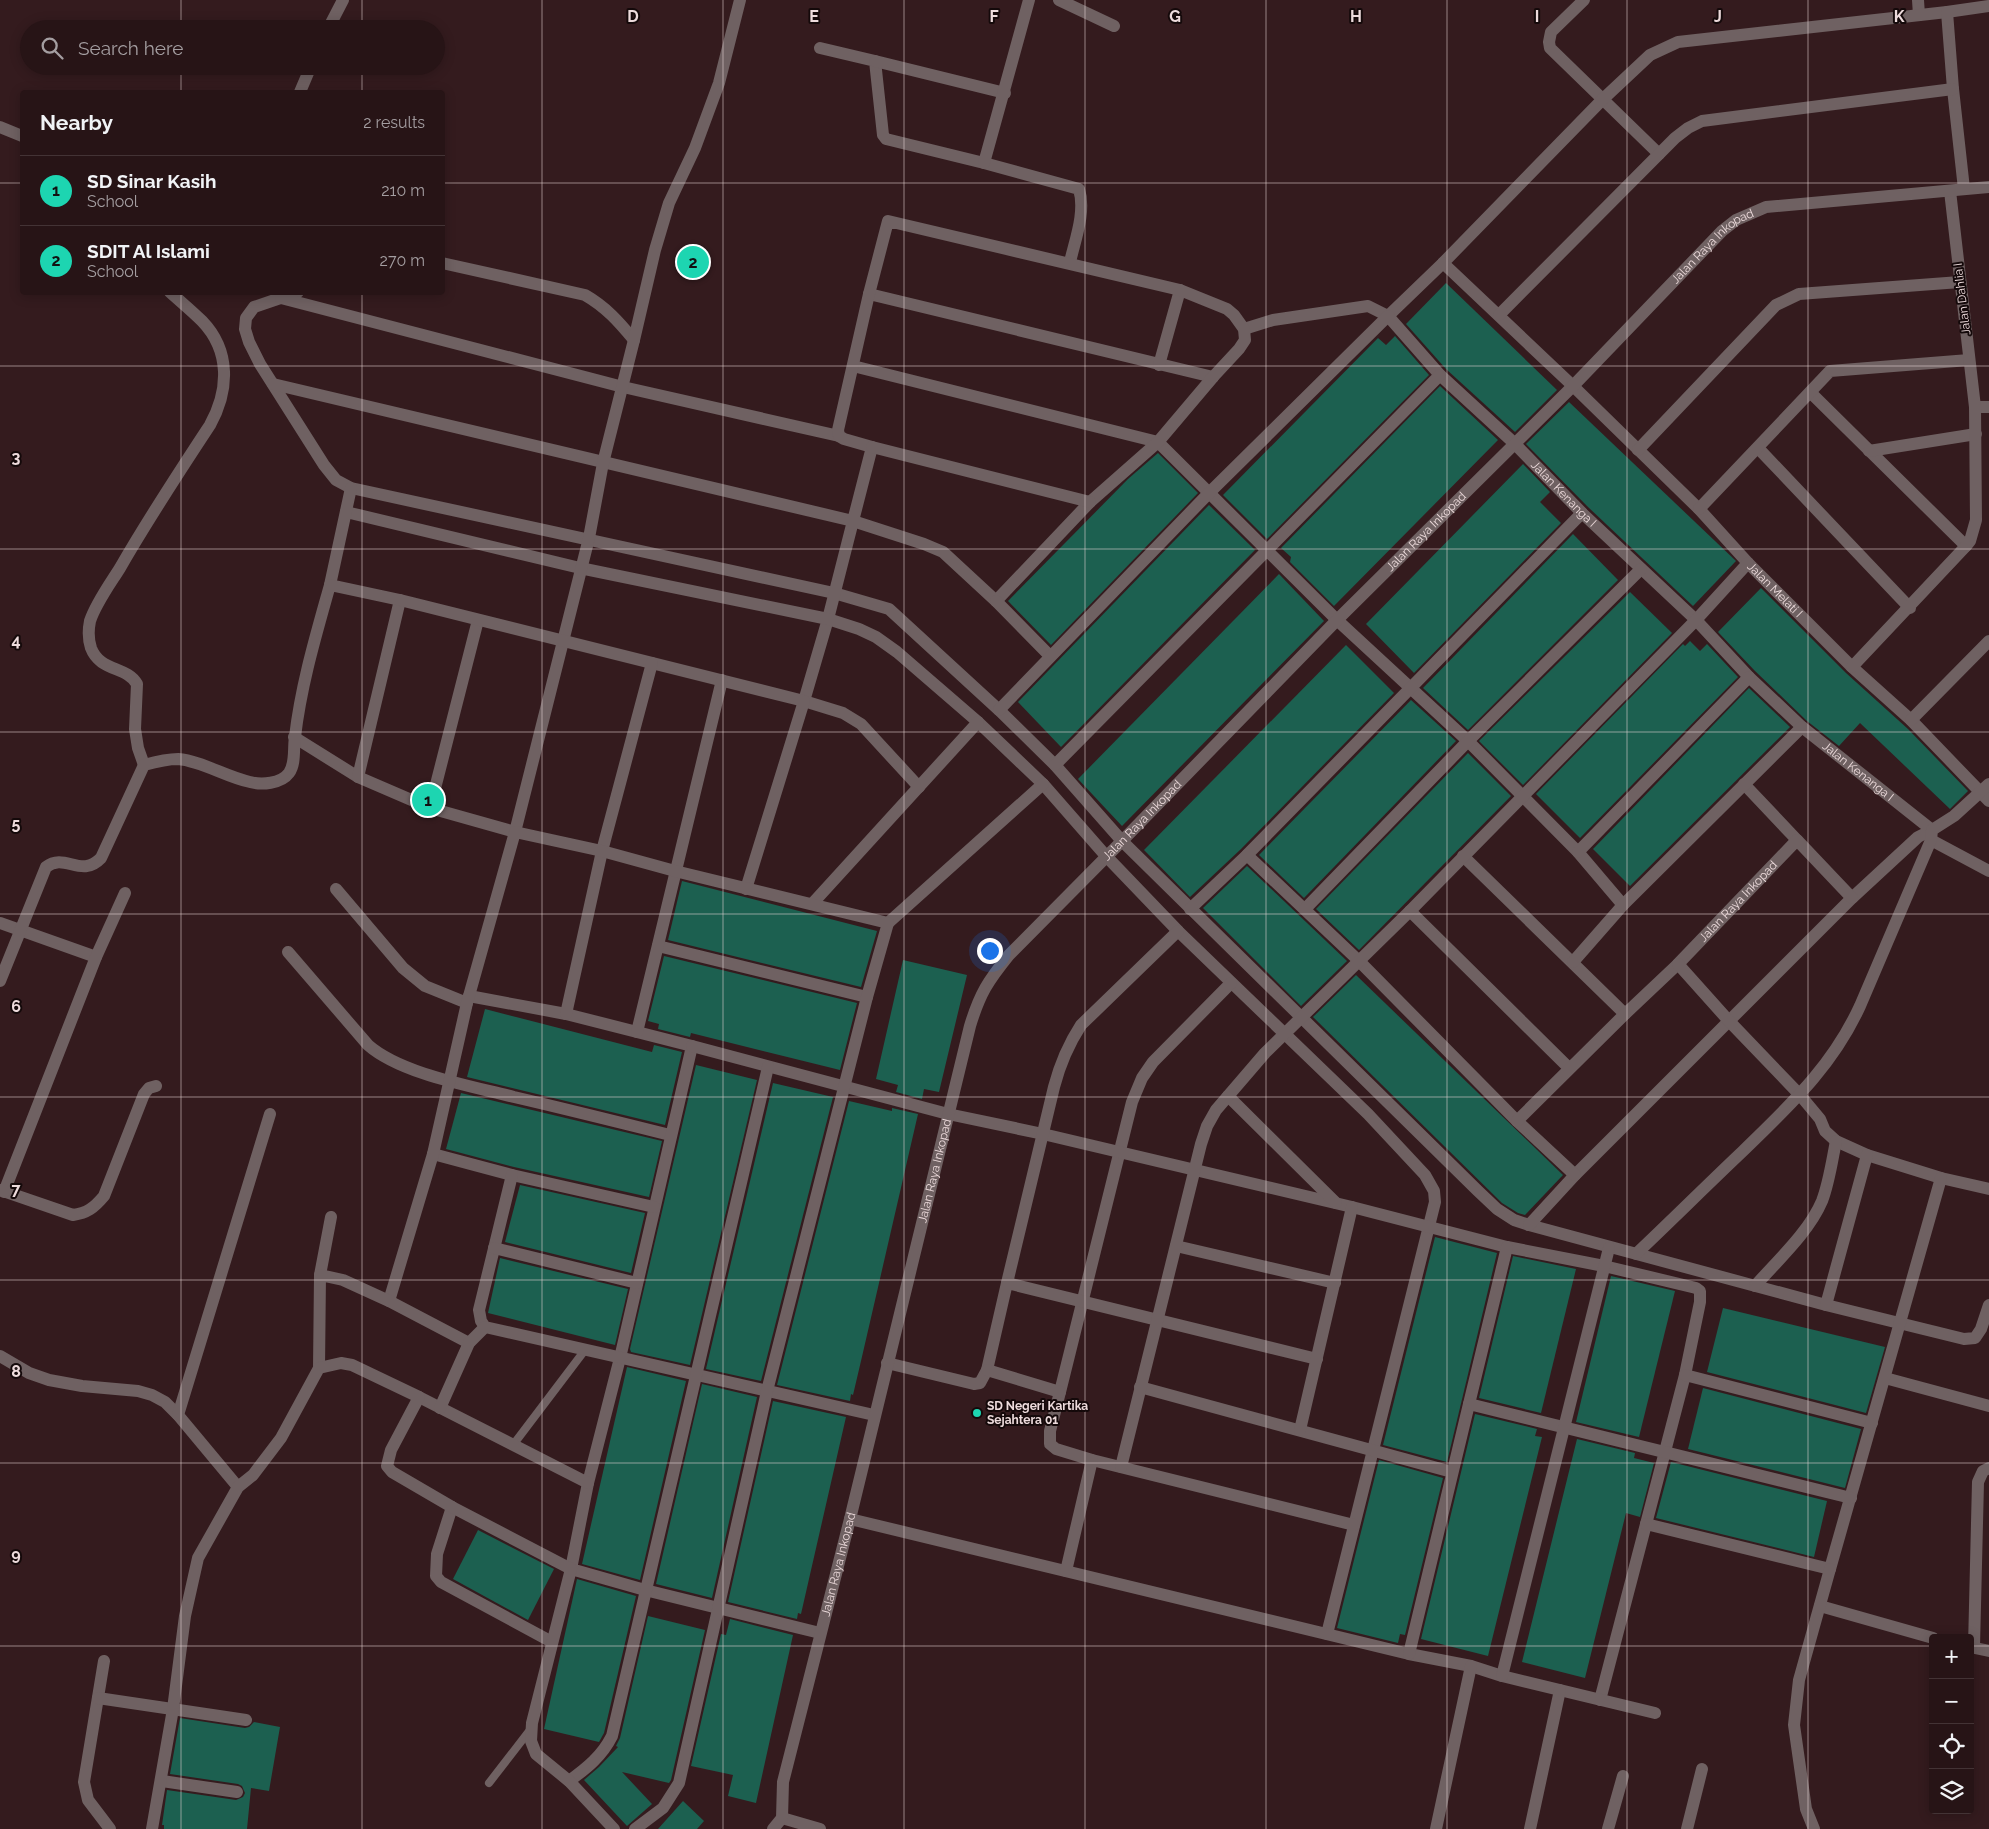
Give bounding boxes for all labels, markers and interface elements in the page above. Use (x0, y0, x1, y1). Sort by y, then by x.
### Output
text: D (627, 7, 639, 26)
text: E (809, 7, 819, 26)
text: F (989, 7, 999, 26)
text: G (1169, 7, 1181, 26)
text: H (1350, 7, 1362, 26)
text: I (1535, 7, 1539, 26)
text: J (1714, 7, 1722, 26)
text: K (1894, 7, 1905, 26)
search box (20, 20, 445, 75)
icon: search (38, 34, 66, 62)
text: Search here (78, 37, 184, 59)
text: Nearby (40, 110, 113, 135)
text: 2 results (363, 113, 425, 132)
text: SD Sinar Kasih (87, 170, 216, 192)
text: 1 (52, 181, 60, 200)
text: 210 m (381, 181, 425, 200)
text: School (87, 192, 138, 211)
street label: Jalan Raya Inkopad (1668, 206, 1756, 287)
text: SDIT Al Islami (87, 240, 210, 262)
pin: 2 (677, 243, 709, 281)
text: 2 (51, 251, 61, 270)
text: 270 m (380, 251, 425, 270)
text: School (87, 262, 138, 281)
street label: Jalan Dahlia I (1951, 262, 1973, 336)
text: 3 (12, 448, 21, 467)
street label: Jalan Kenanga I (1528, 458, 1599, 530)
street label: Jalan Raya Inkopad (1383, 489, 1469, 574)
street label: Jalan Melati I (1744, 559, 1805, 620)
text: 4 (11, 631, 21, 650)
street label: Jalan Kenanga I (1820, 739, 1897, 804)
street label: Jalan Raya Inkopad (1100, 777, 1184, 863)
pin: 1 (412, 781, 444, 819)
text: 5 (12, 814, 21, 833)
street label: Jalan Raya Inkopad (1696, 858, 1780, 945)
your location (977, 938, 1003, 964)
text: 6 (11, 997, 21, 1016)
street label: Jalan Raya Inkopad (915, 1117, 954, 1224)
text: 7 (12, 1180, 21, 1199)
text: 8 (11, 1362, 21, 1381)
place label: SD Negeri Kartika Sejahtera 01 (987, 1399, 1088, 1427)
marker: SD Negeri Kartika Sejahtera 01 (971, 1407, 983, 1419)
street label: Jalan Raya Inkopad (819, 1511, 858, 1618)
text: 9 (11, 1545, 21, 1564)
map controls (1929, 1634, 1974, 1814)
button: + (1929, 1634, 1974, 1679)
button: − (1929, 1679, 1974, 1724)
button: locate (1929, 1724, 1974, 1769)
button: layers (1929, 1769, 1974, 1814)

